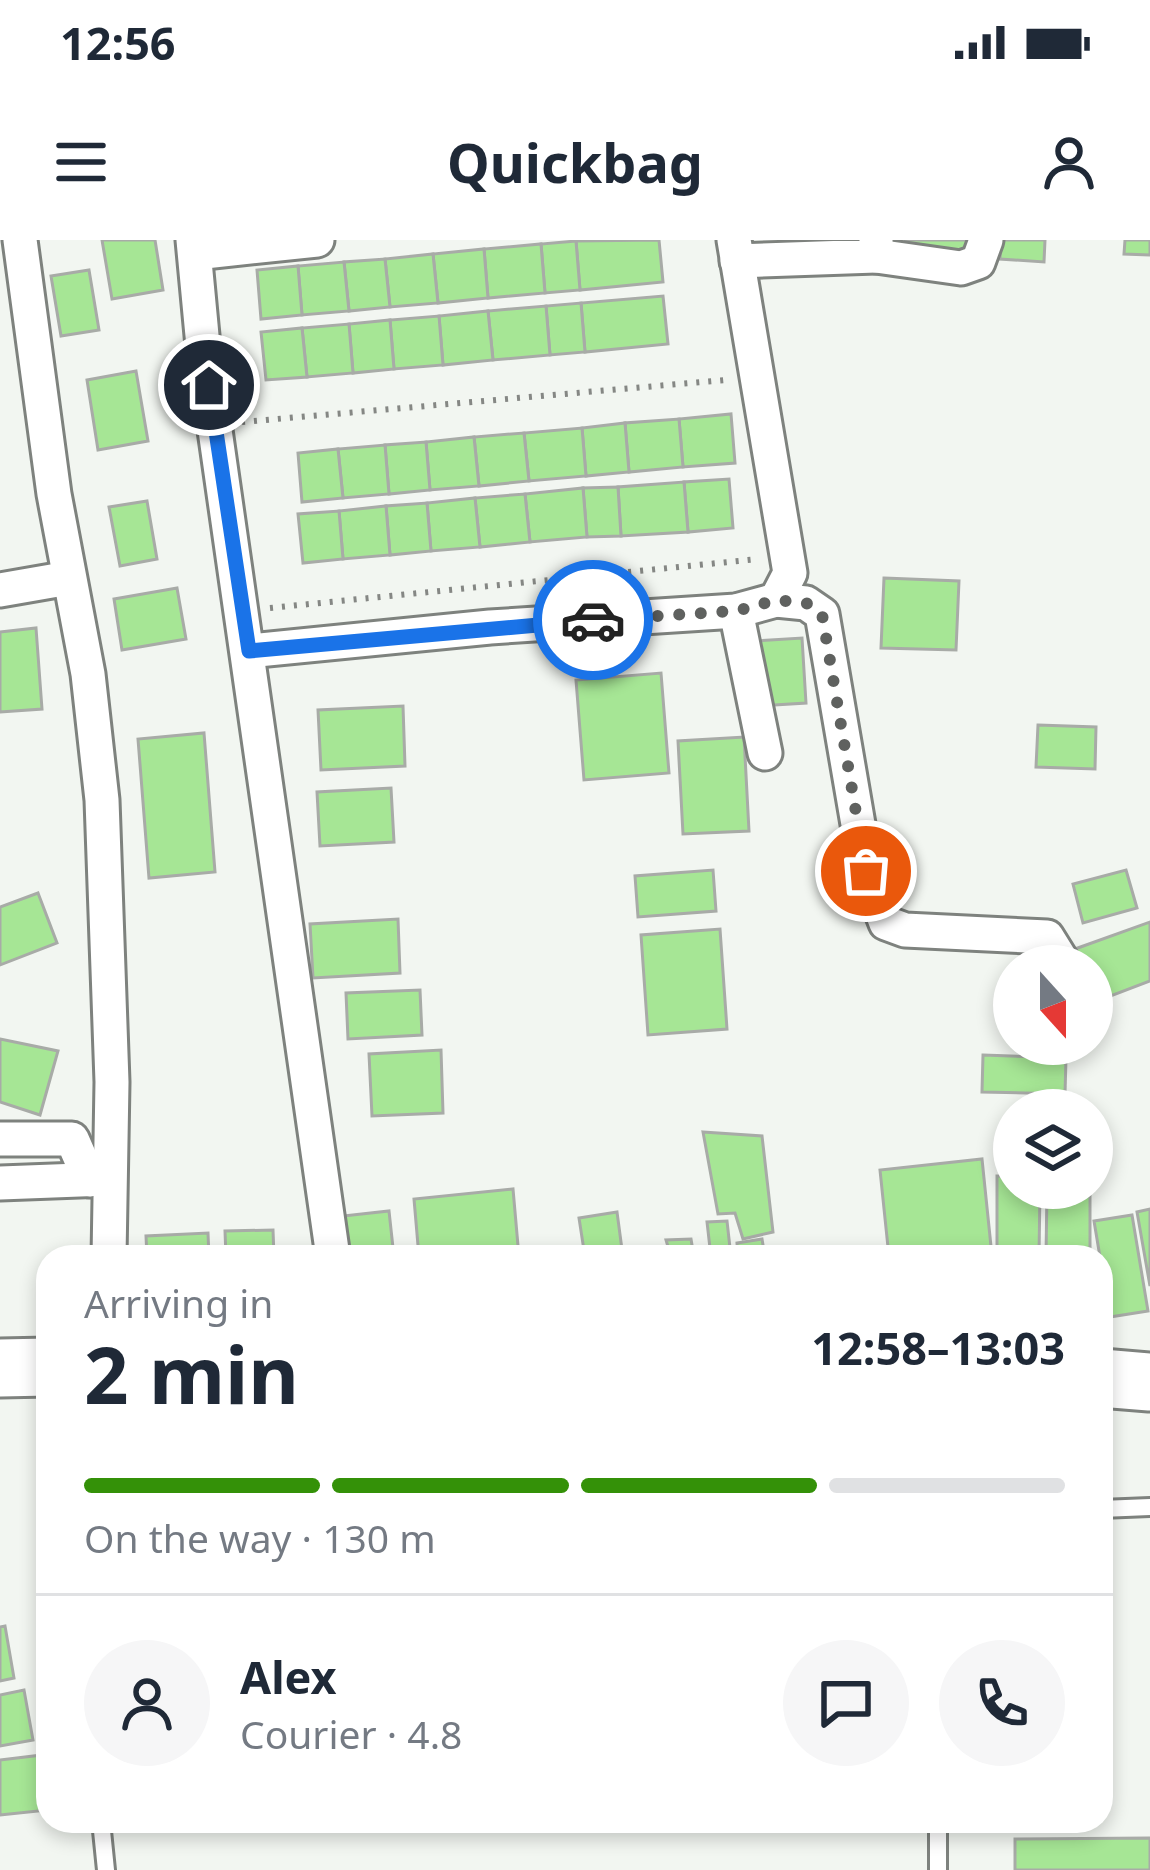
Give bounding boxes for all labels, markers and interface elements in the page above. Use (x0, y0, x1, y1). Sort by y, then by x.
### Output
text: 12:56 (60, 12, 176, 73)
text: Quickbag (447, 125, 703, 199)
icon: menu (48, 129, 114, 195)
icon: person (1036, 129, 1102, 195)
pin (158, 334, 260, 436)
icon: home (176, 352, 242, 418)
courier (533, 560, 653, 680)
icon: car (560, 587, 626, 653)
pin (815, 820, 917, 922)
icon: bag (833, 838, 899, 904)
north arrow (993, 945, 1113, 1065)
map controls (993, 945, 1113, 1209)
button: layers (993, 1089, 1113, 1209)
text: Arriving in (84, 1276, 273, 1329)
text: 12:58–13:03 (811, 1317, 1065, 1378)
text: 2 min (84, 1321, 299, 1427)
text: On the way · 130 m (84, 1511, 436, 1564)
button: person (84, 1640, 210, 1766)
button: chat (783, 1640, 909, 1766)
button: phone (939, 1640, 1065, 1766)
text: Alex (240, 1646, 337, 1707)
text: Courier · 4.8 (240, 1707, 462, 1760)

